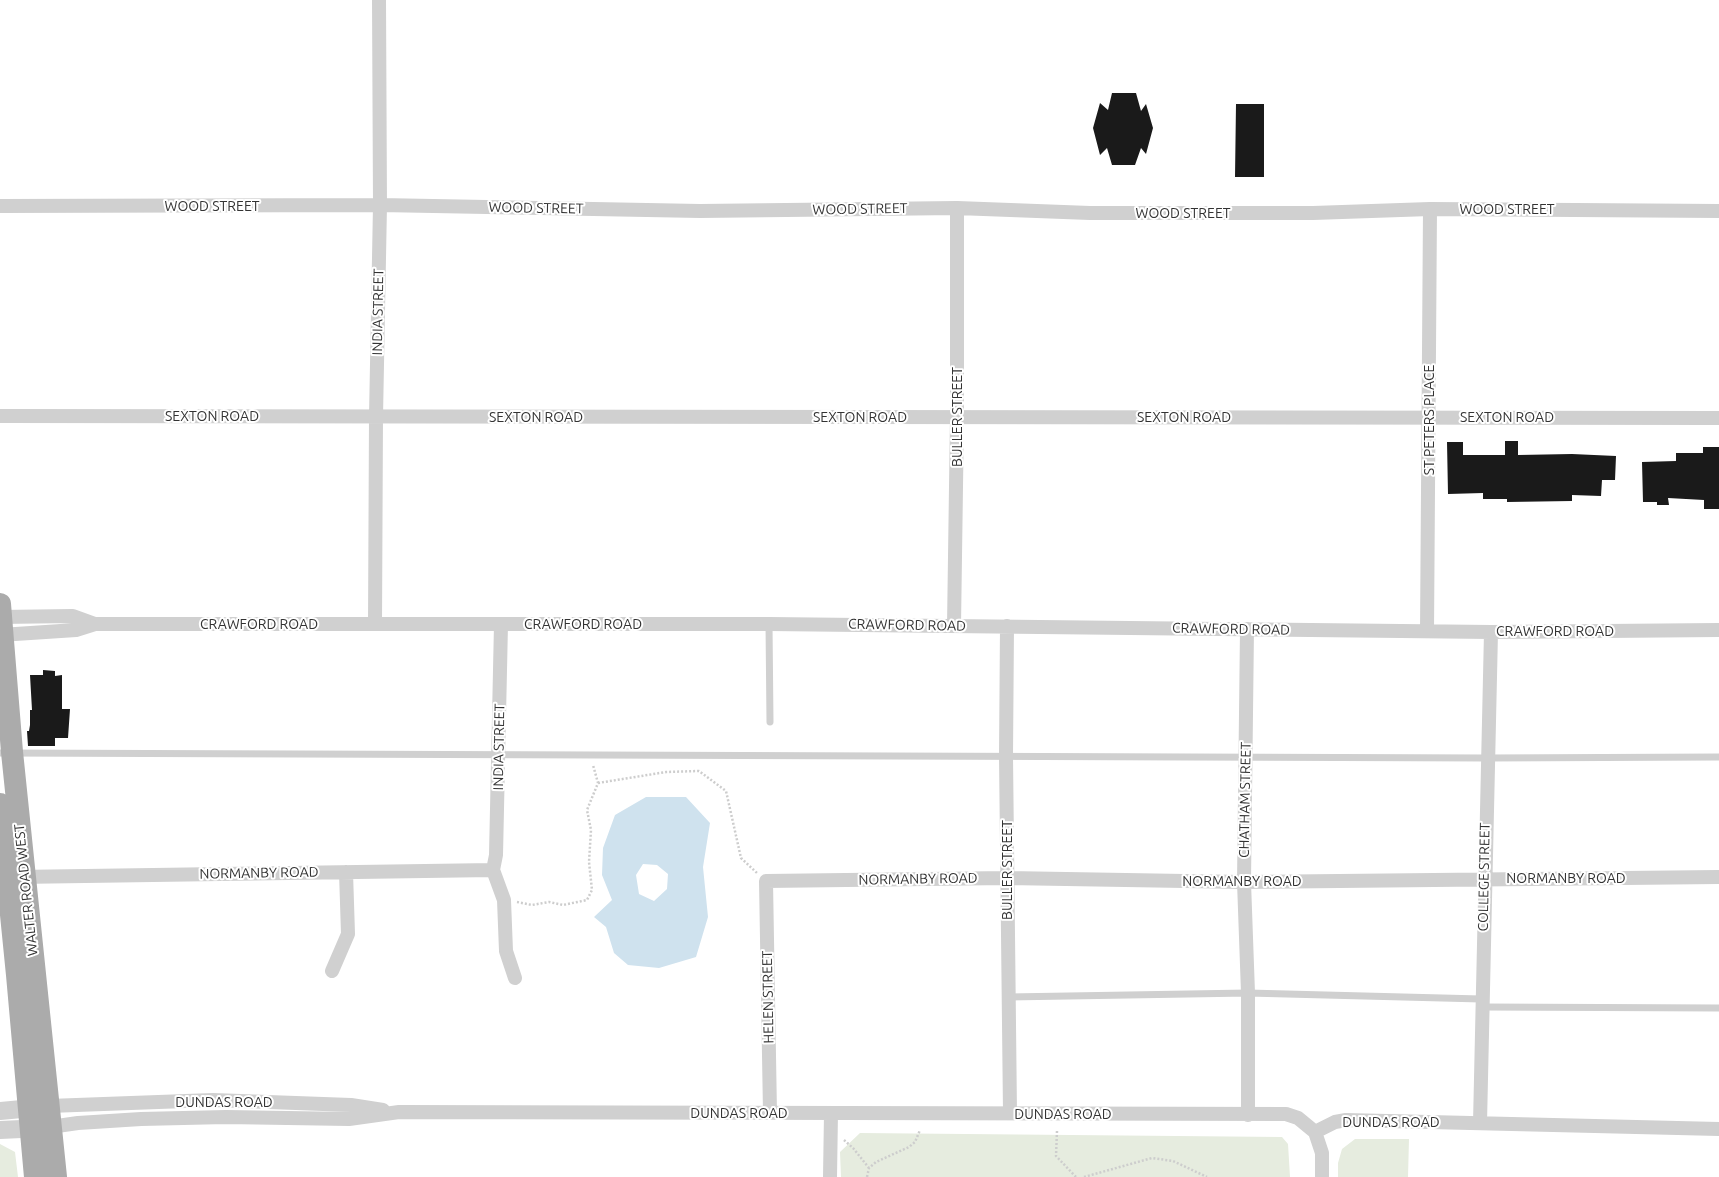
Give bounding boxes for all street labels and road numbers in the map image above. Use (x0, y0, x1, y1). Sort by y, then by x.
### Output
street label: WOOD STREET (164, 198, 260, 214)
street label: WOOD STREET (488, 199, 584, 217)
street label: WOOD STREET (812, 200, 908, 218)
street label: WOOD STREET (1459, 201, 1555, 217)
street label: WOOD STREET (1135, 205, 1231, 221)
street label: INDIA STREET (369, 269, 387, 355)
street label: ST PETERS PLACE (1421, 365, 1437, 475)
street label: BULLER STREET (949, 367, 965, 467)
street label: SEXTON ROAD (165, 408, 259, 424)
street label: SEXTON ROAD (489, 409, 583, 425)
street label: SEXTON ROAD (813, 409, 907, 425)
street label: SEXTON ROAD (1137, 409, 1231, 425)
street label: SEXTON ROAD (1460, 409, 1554, 425)
street label: CRAWFORD ROAD (200, 616, 318, 632)
street label: CRAWFORD ROAD (524, 616, 642, 632)
street label: CRAWFORD ROAD (848, 616, 966, 634)
street label: CRAWFORD ROAD (1172, 620, 1290, 638)
street label: CRAWFORD ROAD (1496, 623, 1614, 639)
street label: INDIA STREET (490, 704, 508, 790)
street label: CHATHAM STREET (1236, 742, 1254, 858)
street label: BULLER STREET (999, 820, 1015, 920)
street label: COLLEGE STREET (1475, 822, 1493, 932)
street label: WALTER ROAD WEST (11, 823, 41, 957)
street label: NORMANBY ROAD (199, 864, 319, 882)
street label: NORMANBY ROAD (858, 870, 978, 888)
street label: NORMANBY ROAD (1506, 870, 1626, 886)
street label: NORMANBY ROAD (1182, 873, 1302, 889)
street label: HELEN STREET (759, 950, 777, 1044)
street label: DUNDAS ROAD (175, 1094, 273, 1110)
street label: DUNDAS ROAD (690, 1105, 788, 1121)
street label: DUNDAS ROAD (1014, 1106, 1112, 1122)
street label: DUNDAS ROAD (1342, 1114, 1440, 1130)

